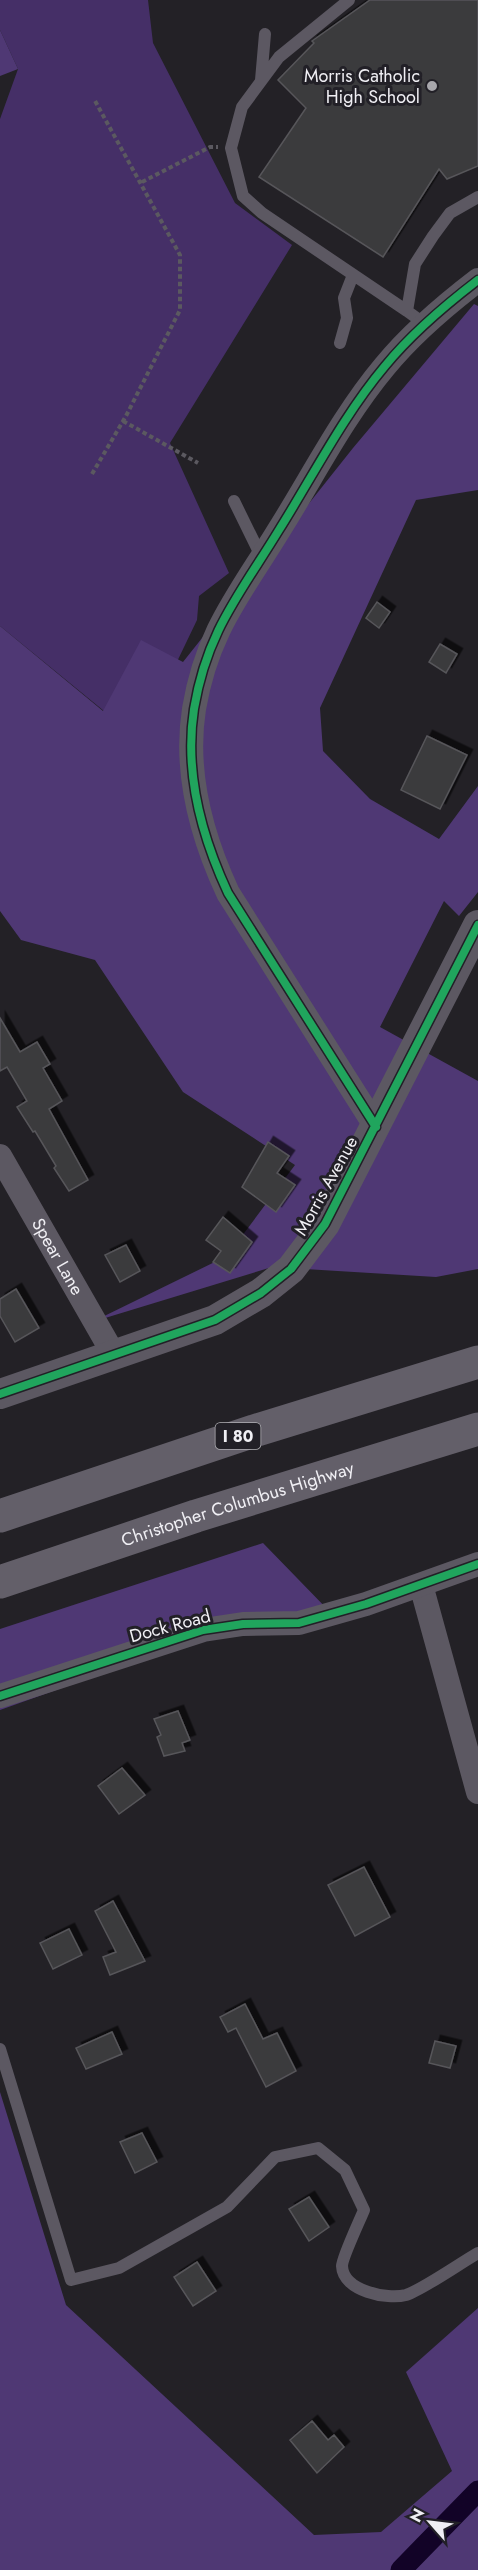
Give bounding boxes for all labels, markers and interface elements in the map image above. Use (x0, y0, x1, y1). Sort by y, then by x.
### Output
place label: Morris Catholic High School (304, 63, 420, 110)
marker: Morris Catholic High School (425, 79, 439, 93)
street label: Morris Avenue (288, 1132, 364, 1240)
street label: Spear Lane (25, 1213, 90, 1300)
road number: I 80 (216, 1423, 260, 1449)
street label: Christopher Columbus Highway (118, 1455, 357, 1553)
street label: Dock Road (127, 1603, 213, 1649)
north arrow (400, 2492, 460, 2552)
text: N (404, 2504, 430, 2526)

